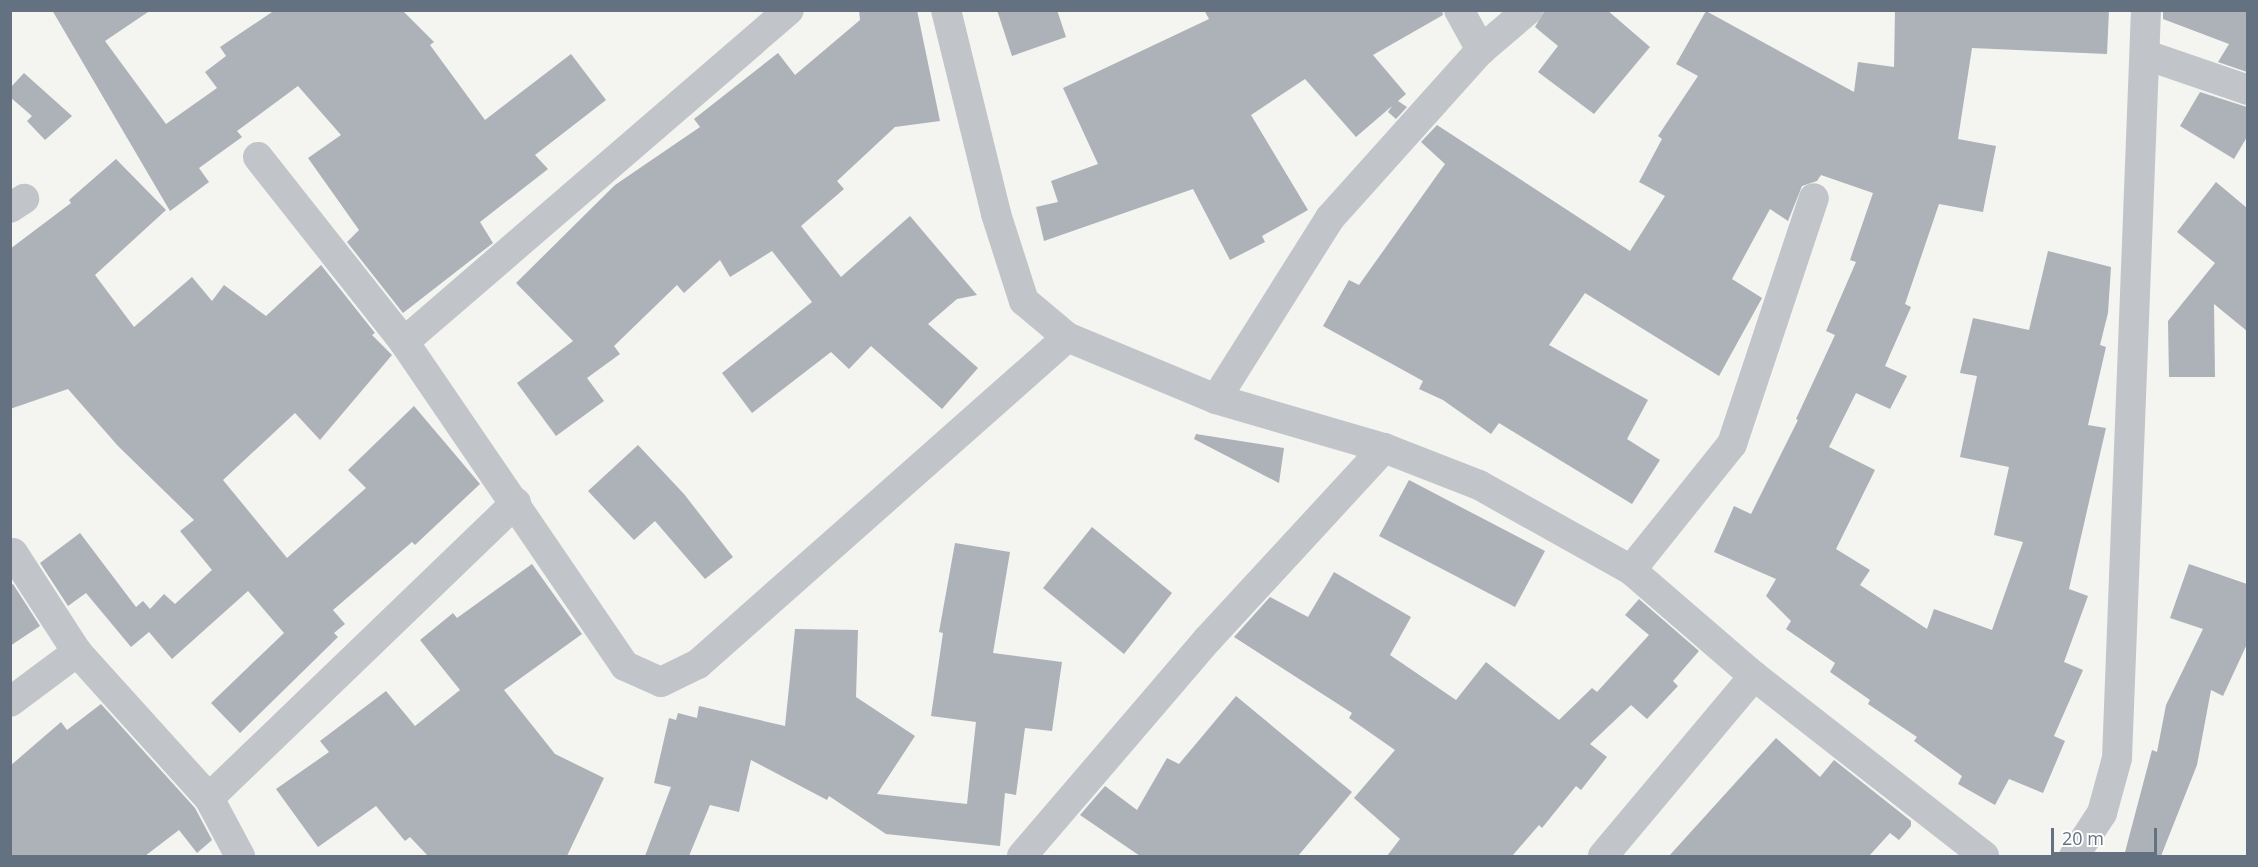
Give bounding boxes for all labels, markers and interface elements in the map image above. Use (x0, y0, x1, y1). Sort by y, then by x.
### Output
scale bar (2054, 816, 2160, 854)
text: 20 m (2062, 826, 2104, 850)

